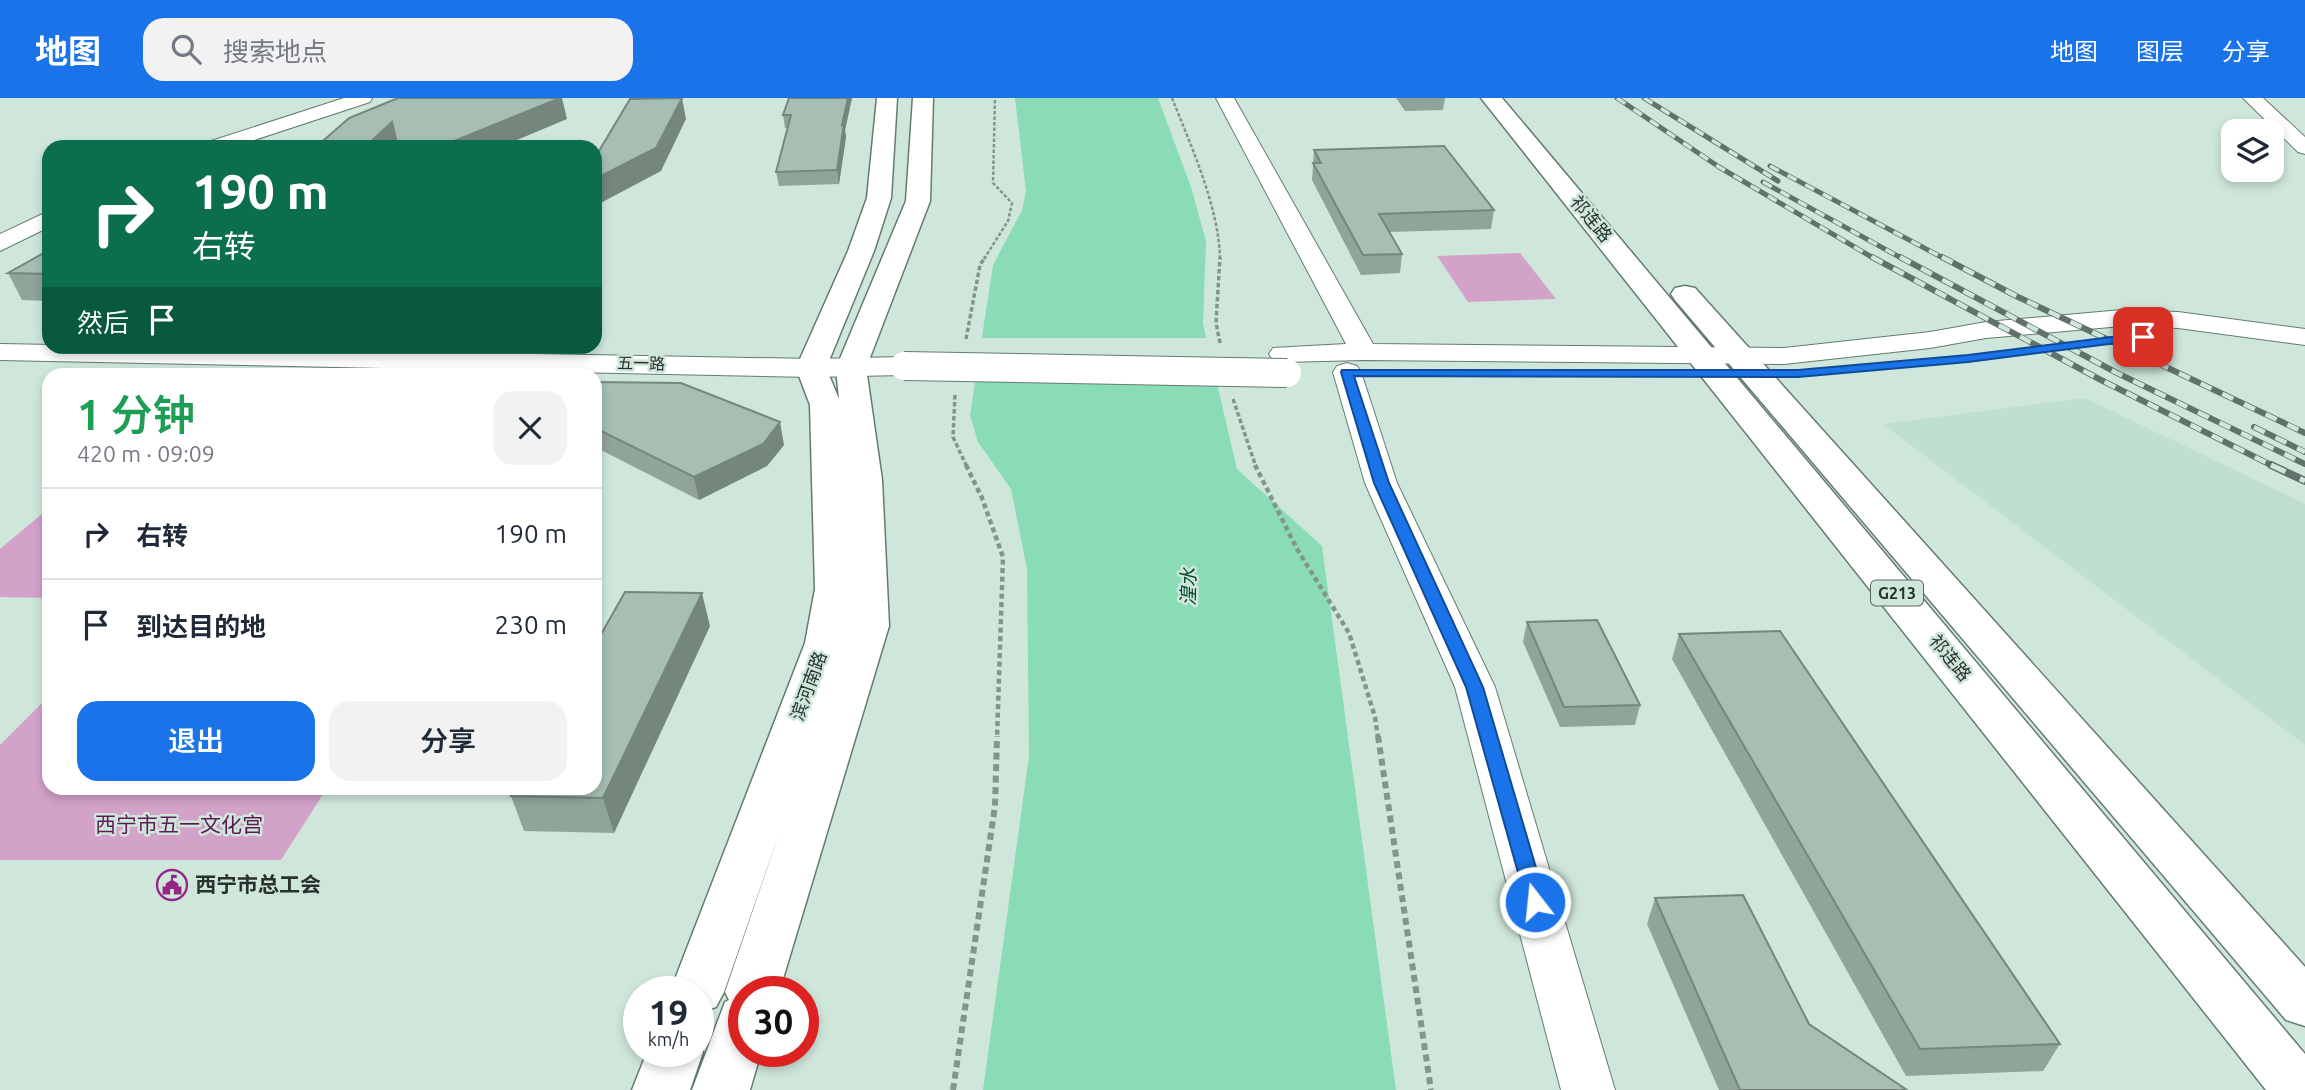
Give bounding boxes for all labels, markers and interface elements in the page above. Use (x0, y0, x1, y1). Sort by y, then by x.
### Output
search box (143, 18, 633, 81)
icon: search (167, 30, 205, 68)
text: 地图 (35, 32, 101, 69)
text: 搜索地点 (223, 37, 327, 66)
text: 地图 (2050, 38, 2098, 65)
text: 图层 (2136, 38, 2184, 65)
text: 分享 (2222, 38, 2270, 65)
map controls (2221, 119, 2284, 182)
button: layers (2221, 119, 2284, 182)
text: 190 m (192, 163, 329, 218)
icon: right (77, 168, 168, 259)
street label: 祁连路 (1567, 191, 1617, 246)
text: 右转 (192, 228, 256, 264)
icon: arrive (143, 301, 181, 339)
pin (2113, 307, 2173, 367)
text: 然后 (77, 308, 129, 337)
icon: arrive (2124, 318, 2162, 356)
street label: 五一路 (617, 354, 665, 372)
text: 1 分钟 (77, 391, 195, 438)
button: close (493, 391, 567, 465)
text: 420 m · 09:09 (77, 441, 215, 466)
icon: right (77, 515, 115, 553)
text: 190 m (495, 519, 567, 548)
text: 右转 (136, 521, 188, 550)
water label: 湟水 (1177, 567, 1199, 606)
road number: G213 (1871, 580, 1923, 606)
icon: arrive (77, 606, 115, 644)
text: 230 m (495, 610, 567, 639)
text: 到达目的地 (136, 612, 266, 641)
street label: 祁连路 (1926, 630, 1976, 685)
street label: 滨河南路 (786, 648, 830, 723)
button: 退出 (77, 701, 315, 781)
button: 分享 (329, 701, 567, 781)
park label: 西宁市五一文化宫 (95, 812, 263, 836)
position arrow (1498, 865, 1572, 939)
public building icon: 西宁市总工会 (155, 868, 189, 902)
place label: 西宁市总工会 (195, 872, 321, 896)
speed limit sign: 30 (728, 976, 819, 1067)
text: 19 (649, 992, 688, 1032)
text: km/h (648, 1029, 689, 1049)

